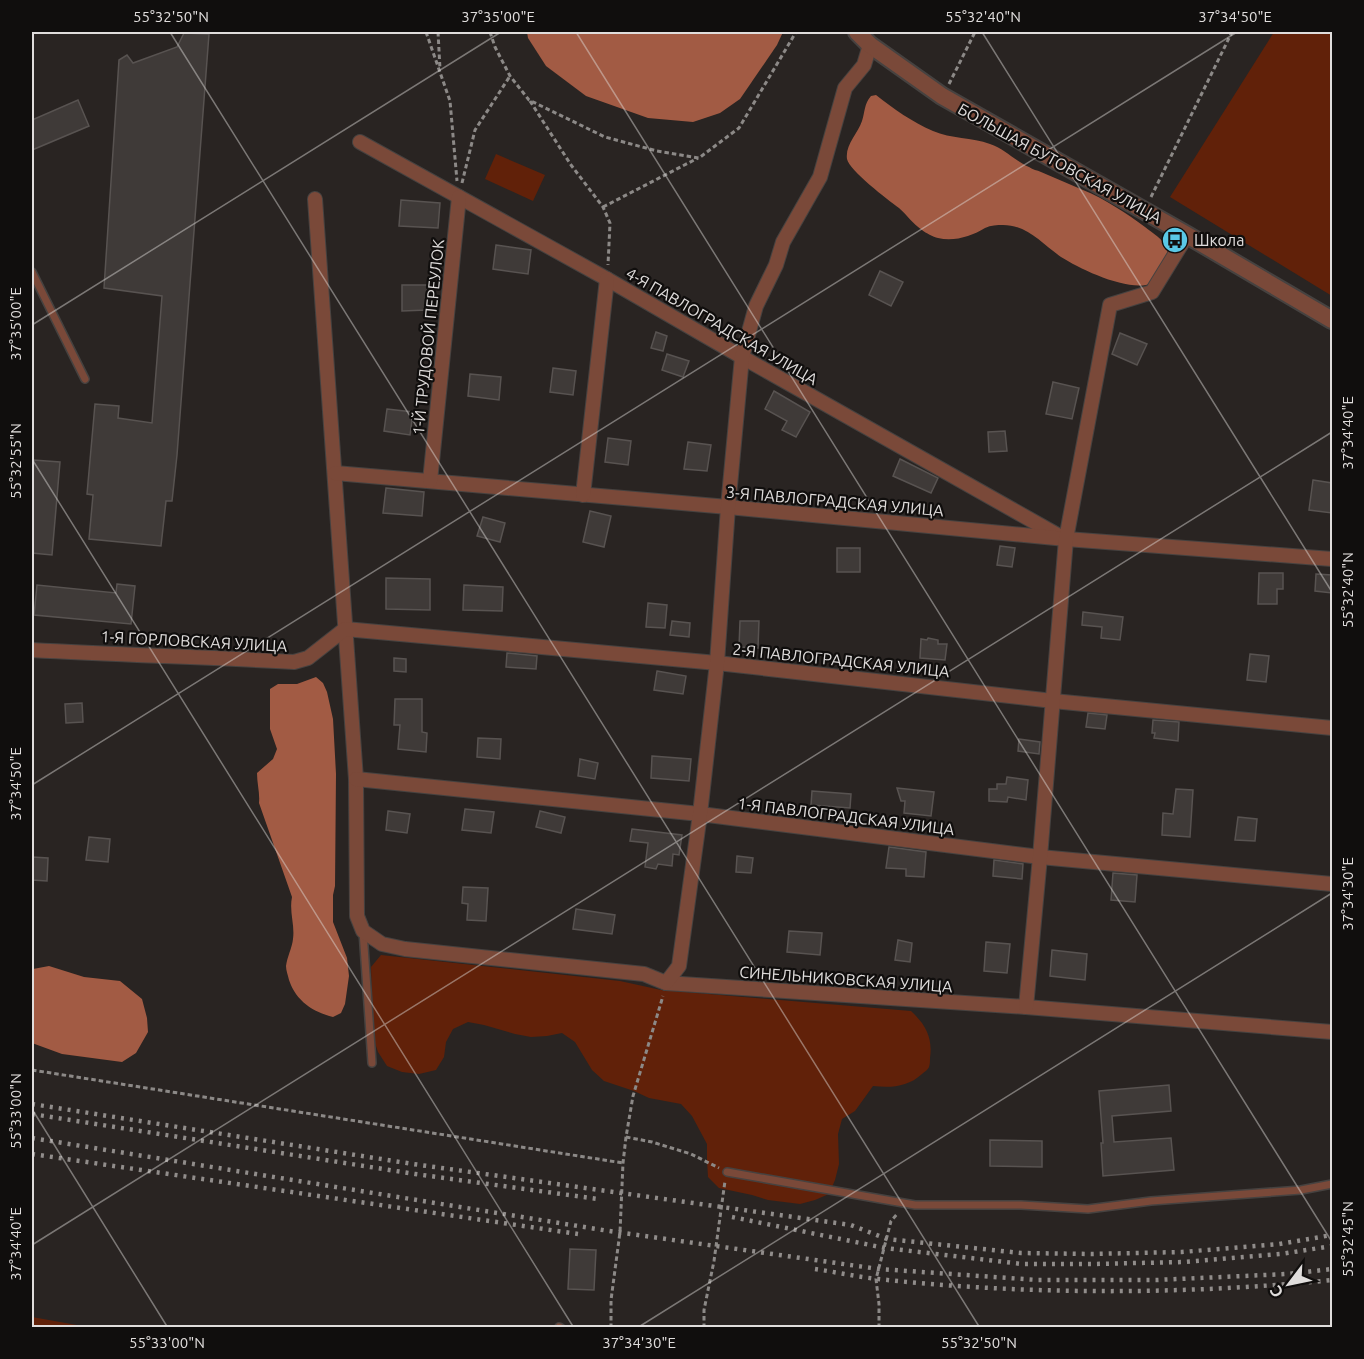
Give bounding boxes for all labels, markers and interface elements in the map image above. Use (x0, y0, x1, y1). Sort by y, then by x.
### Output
text: 55°32'50"N (133, 8, 209, 25)
text: 37°35'00"E (461, 8, 535, 25)
text: 55°32'40"N (945, 8, 1021, 25)
text: 37°34'50"E (1198, 8, 1272, 25)
street label: БОЛЬШАЯ БУТОВСКАЯ УЛИЦА (955, 99, 1165, 227)
bus stop icon: Школа (1160, 225, 1190, 255)
place label: Школа (1194, 231, 1244, 249)
street label: 1-Й ТРУДОВОЙ ПЕРЕУЛОК (408, 238, 447, 436)
street label: 4-Я ПАВЛОГРАДСКАЯ УЛИЦА (623, 264, 821, 389)
text: 37°35'00"E (7, 287, 24, 361)
text: 37°34'40"E (1339, 396, 1356, 470)
text: 55°32'55"N (7, 423, 24, 499)
street label: 3-Я ПАВЛОГРАДСКАЯ УЛИЦА (726, 483, 945, 520)
text: 55°32'40"N (1339, 552, 1356, 628)
street label: 1-Я ГОРЛОВСКАЯ УЛИЦА (100, 627, 288, 655)
street label: 2-Я ПАВЛОГРАДСКАЯ УЛИЦА (732, 640, 951, 680)
text: 37°34'50"E (7, 747, 24, 821)
street label: 1-Я ПАВЛОГРАДСКАЯ УЛИЦА (737, 794, 956, 838)
text: 37°34'30"E (1339, 857, 1356, 931)
street label: СИНЕЛЬНИКОВСКАЯ УЛИЦА (739, 963, 954, 995)
text: 55°33'00"N (7, 1073, 24, 1149)
text: 55°32'45"N (1339, 1201, 1356, 1277)
text: 37°34'40"E (7, 1207, 24, 1281)
north arrow (1259, 1254, 1319, 1314)
text: С (1266, 1283, 1287, 1301)
text: 55°33'00"N (129, 1334, 205, 1351)
text: 37°34'30"E (602, 1334, 676, 1351)
text: 55°32'50"N (941, 1334, 1017, 1351)

